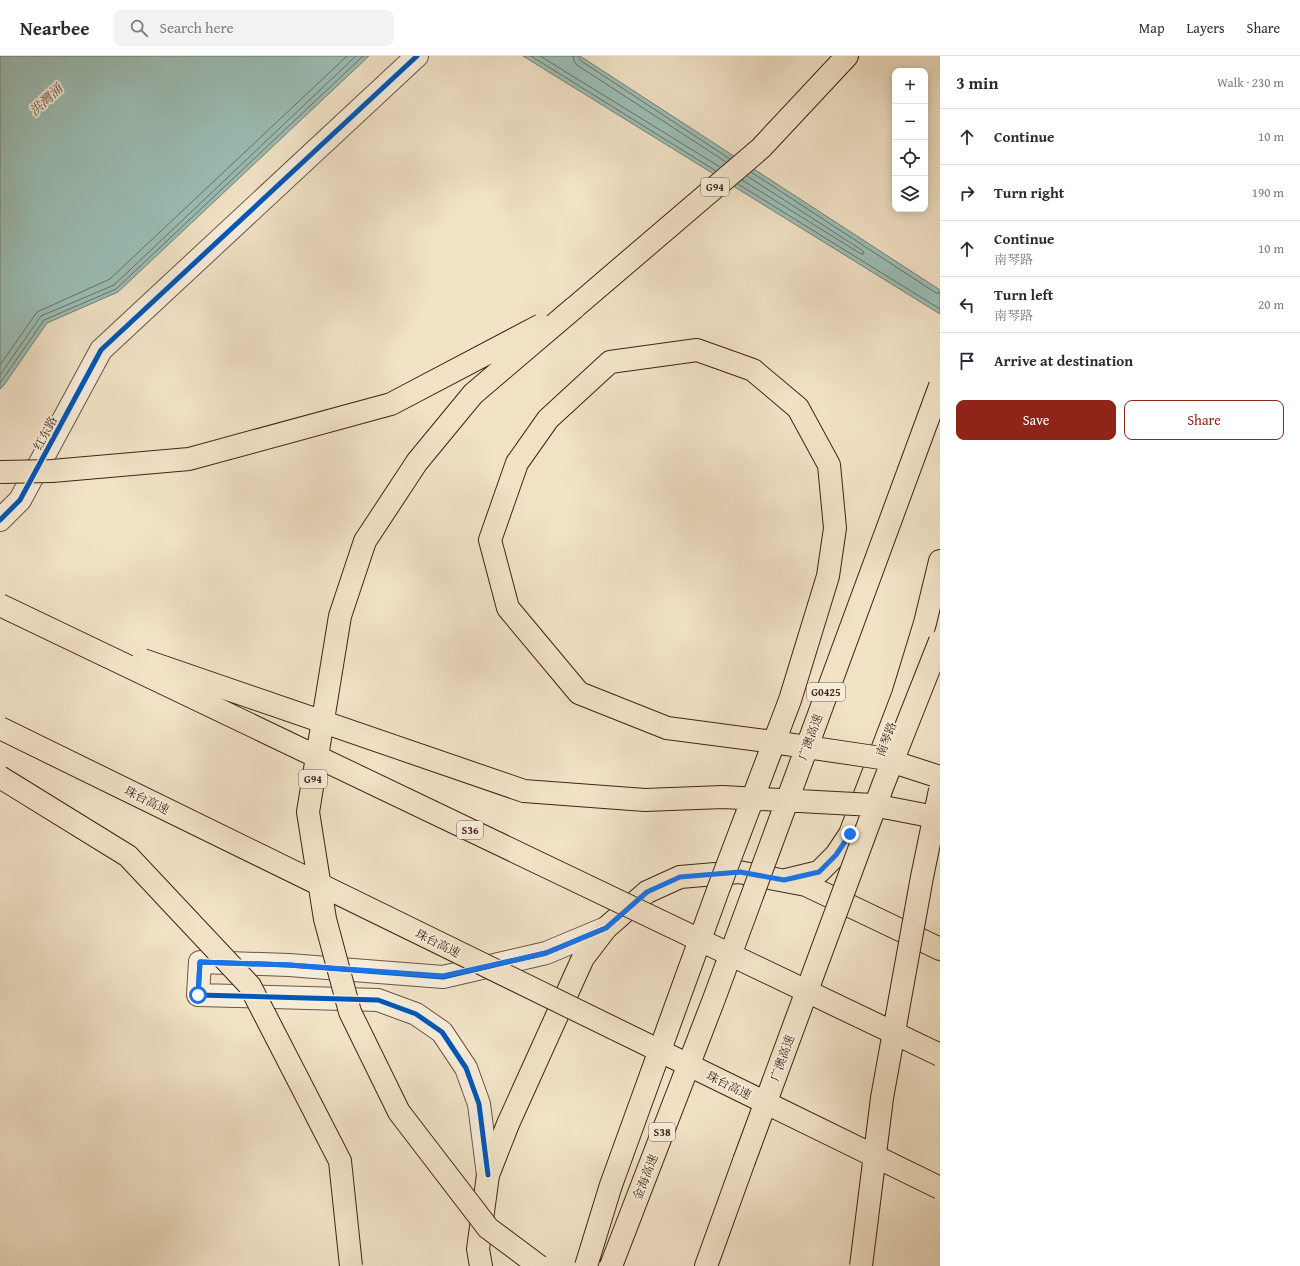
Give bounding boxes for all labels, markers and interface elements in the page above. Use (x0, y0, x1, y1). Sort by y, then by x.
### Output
search box (114, 10, 394, 46)
text: Nearbee (20, 14, 90, 42)
icon: search (128, 17, 150, 39)
text: Search here (160, 17, 234, 38)
text: Map (1139, 18, 1165, 38)
text: Layers (1187, 18, 1225, 38)
text: Share (1247, 18, 1280, 38)
map controls (892, 68, 928, 212)
button: + (892, 68, 928, 104)
text: 3 min (956, 70, 998, 95)
text: Walk · 230 m (1217, 73, 1284, 92)
water label: 洪灣涌 (25, 78, 68, 120)
button: − (892, 104, 928, 140)
icon: ahead (956, 126, 978, 148)
text: Continue (994, 126, 1055, 147)
text: 10 m (1258, 127, 1284, 146)
button: locate (892, 140, 928, 176)
button: layers (892, 176, 928, 212)
road number: G94 (701, 178, 729, 196)
icon: right (956, 182, 978, 204)
text: Turn right (994, 182, 1065, 203)
text: 190 m (1252, 183, 1284, 202)
text: Continue (994, 228, 1055, 249)
icon: ahead (956, 238, 978, 260)
text: 10 m (1258, 239, 1284, 258)
text: 南琴路 (994, 250, 1033, 269)
text: Turn left (994, 284, 1053, 305)
icon: left (956, 294, 978, 316)
text: 20 m (1258, 295, 1284, 314)
text: 南琴路 (994, 306, 1033, 325)
icon: arrive (956, 350, 978, 372)
text: Arrive at destination (994, 350, 1133, 371)
button: Save (956, 400, 1116, 440)
button: Share (1124, 400, 1284, 440)
street label: 红东路 (29, 413, 61, 453)
road number: G0425 (807, 683, 845, 701)
street label: 广澳高速 (794, 712, 826, 762)
street label: 南琴路 (872, 719, 900, 759)
road number: G94 (299, 770, 327, 788)
street label: 珠台高速 (122, 782, 172, 818)
road number: S36 (457, 821, 483, 839)
route end (841, 825, 859, 843)
street label: 珠台高速 (413, 925, 463, 961)
route start (189, 986, 207, 1004)
street label: 广澳高速 (766, 1033, 798, 1083)
street label: 珠台高速 (704, 1067, 754, 1103)
road number: S38 (649, 1123, 675, 1141)
street label: 金海高速 (628, 1152, 662, 1202)

